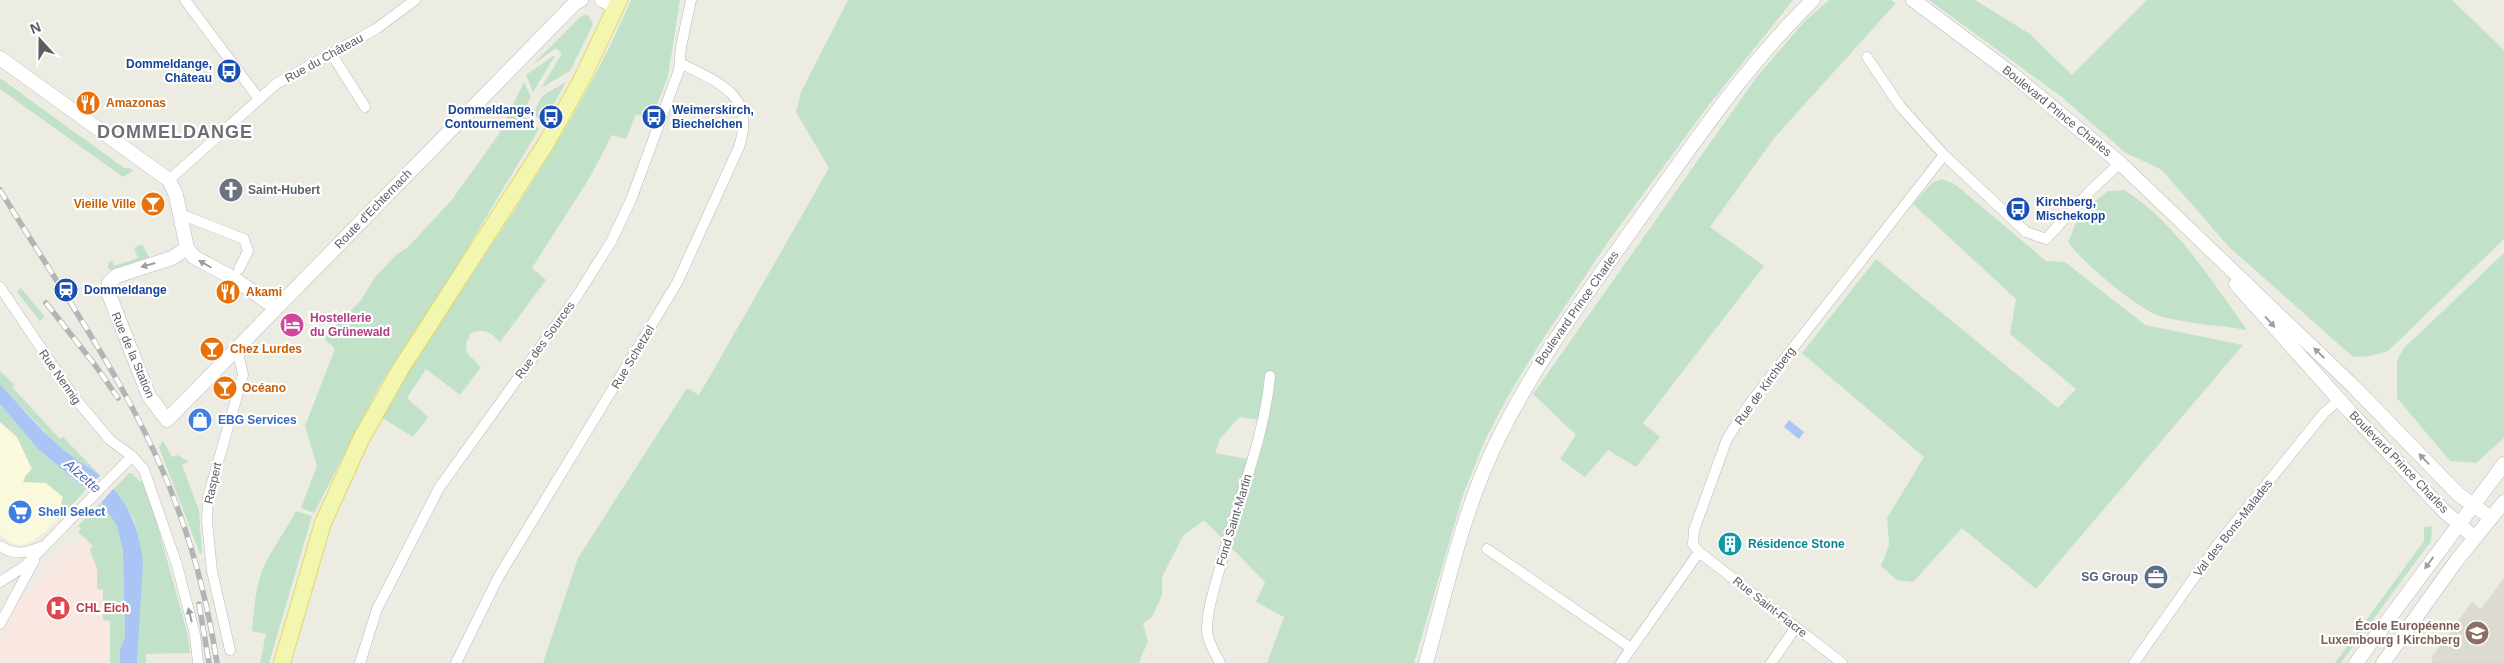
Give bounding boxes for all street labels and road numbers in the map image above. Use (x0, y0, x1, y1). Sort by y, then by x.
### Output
street label: Rue du Château (282, 31, 366, 85)
street label: Boulevard Prince Charles (2000, 63, 2114, 159)
street label: Route d'Echternach (331, 166, 415, 252)
street label: Boulevard Prince Charles (1532, 248, 1622, 368)
street label: Rue des Sources (512, 299, 578, 381)
street label: Rue de la Station (109, 310, 157, 400)
street label: Rue Schetzel (609, 323, 657, 391)
street label: Rue de Kirchberg (1732, 344, 1798, 428)
street label: Rue Nennig (36, 347, 84, 407)
street label: Boulevard Prince Charles (2347, 408, 2451, 516)
street label: Raspert (201, 460, 225, 505)
street label: Fond Saint-Martin (1213, 472, 1255, 568)
street label: Val des Bons-Malades (2191, 477, 2275, 579)
street label: Rue Saint-Fiacre (1730, 574, 1810, 640)

